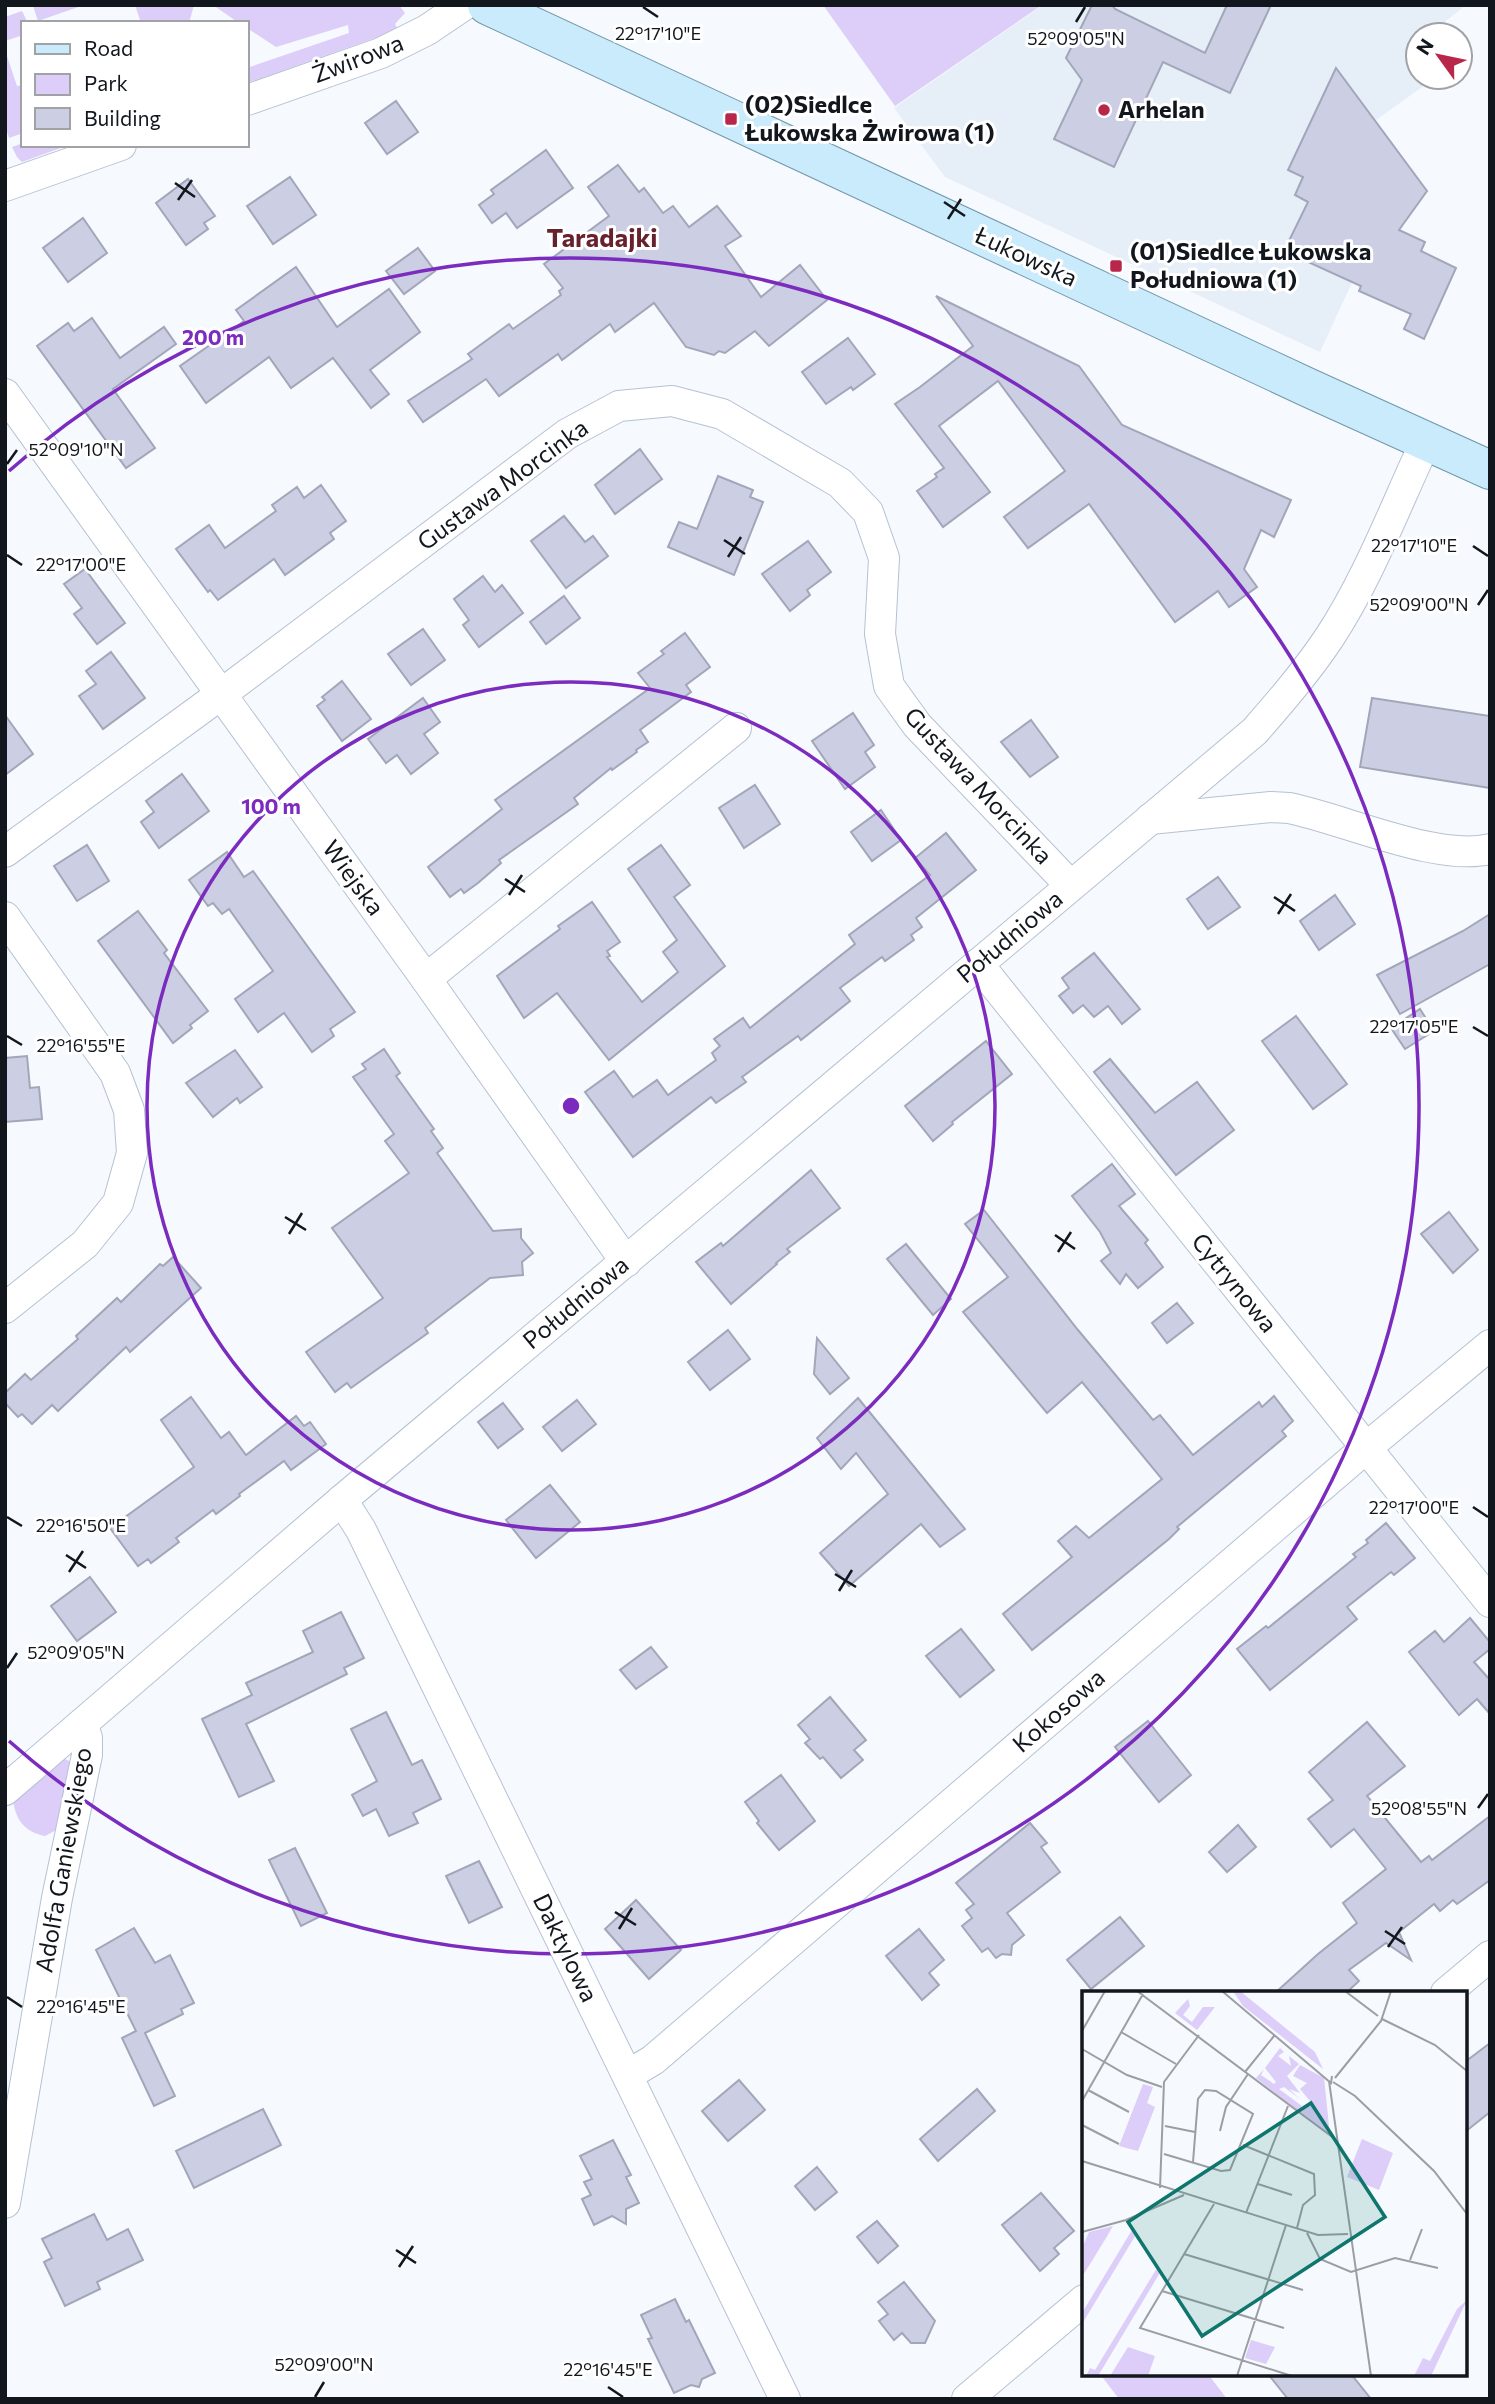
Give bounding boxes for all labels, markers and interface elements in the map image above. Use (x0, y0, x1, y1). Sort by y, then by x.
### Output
legend (21, 21, 248, 147)
north arrow (1404, 21, 1474, 91)
text: 22°17'10"E (615, 22, 701, 44)
street label: Żwirowa (308, 27, 407, 88)
text: 52°09'05"N (1027, 27, 1125, 49)
text: N (1411, 34, 1438, 59)
text: Road (84, 35, 133, 60)
text: Park (84, 70, 128, 95)
place label: (02)Siedlce Łukowska Żwirowa (1) (744, 89, 995, 146)
place label: Arhelan (1118, 94, 1205, 123)
marker: Arhelan (1096, 102, 1112, 118)
text: Building (84, 105, 161, 130)
marker: (02)Siedlce Łukowska Żwirowa (1) (723, 111, 739, 127)
street label: Łukowska (970, 219, 1082, 292)
district label: Taradajki (546, 221, 658, 252)
place label: (01)Siedlce Łukowska Południowa (1) (1130, 236, 1371, 293)
marker: (01)Siedlce Łukowska Południowa (1) (1108, 258, 1124, 274)
text: 200 m (182, 324, 244, 349)
street label: Gustawa Morcinka (411, 412, 593, 555)
text: 52°09'10"N (29, 438, 123, 460)
text: 22°17'10"E (1371, 534, 1457, 556)
text: 22°17'00"E (36, 553, 126, 575)
text: 52°09'00"N (1370, 593, 1469, 615)
street label: Gustawa Morcinka (899, 701, 1059, 869)
text: 100 m (241, 793, 301, 818)
street label: Wiejska (317, 834, 391, 920)
street label: Południowa (950, 883, 1068, 988)
text: 22°17'05"E (1370, 1015, 1458, 1037)
text: 22°16'55"E (37, 1034, 125, 1056)
centre of rings (559, 1094, 583, 1118)
street label: Cytrynowa (1186, 1227, 1284, 1338)
street label: Południowa (516, 1249, 634, 1354)
text: 22°17'00"E (1369, 1496, 1459, 1518)
text: 22°16'50"E (36, 1514, 126, 1536)
text: 52°09'05"N (27, 1641, 125, 1663)
street label: Kokosowa (1006, 1662, 1110, 1758)
street label: Adolfa Ganiewskiego (28, 1745, 97, 1975)
text: 52°08'55"N (1371, 1797, 1467, 1819)
street label: Daktylowa (528, 1888, 605, 2006)
inset map (1082, 1991, 1467, 2376)
text: 22°16'45"E (36, 1995, 126, 2017)
text: 52°09'00"N (275, 2353, 374, 2375)
text: 22°16'45"E (563, 2358, 653, 2380)

